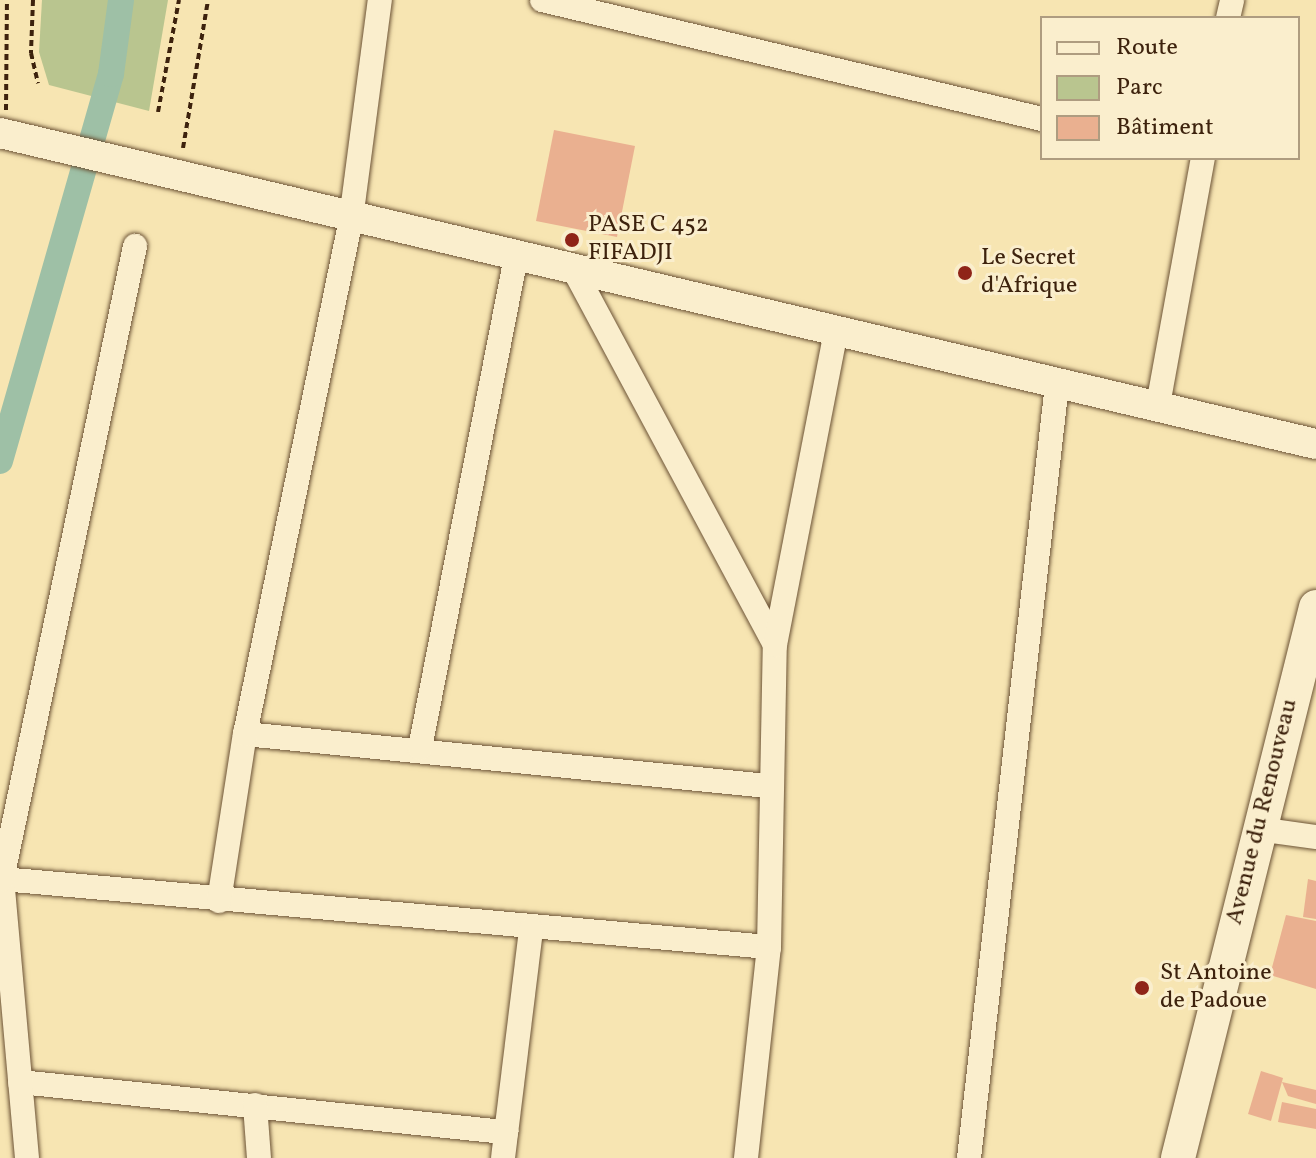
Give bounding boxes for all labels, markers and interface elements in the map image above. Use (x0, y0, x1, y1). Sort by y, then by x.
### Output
legend (1040, 16, 1300, 160)
text: Route (1116, 31, 1178, 65)
text: Parc (1116, 71, 1163, 105)
text: Bâtiment (1116, 111, 1214, 145)
place label: PASE C 452 FIFADJI (588, 212, 709, 268)
marker: PASE C 452 FIFADJI (563, 231, 581, 249)
place label: Le Secret d'Afrique (981, 245, 1077, 301)
marker: Le Secret d'Afrique (956, 264, 974, 282)
street label: Avenue du Renouveau (1221, 696, 1305, 928)
place label: St Antoine de Padoue (1160, 960, 1272, 1016)
marker: St Antoine de Padoue (1131, 977, 1153, 999)

